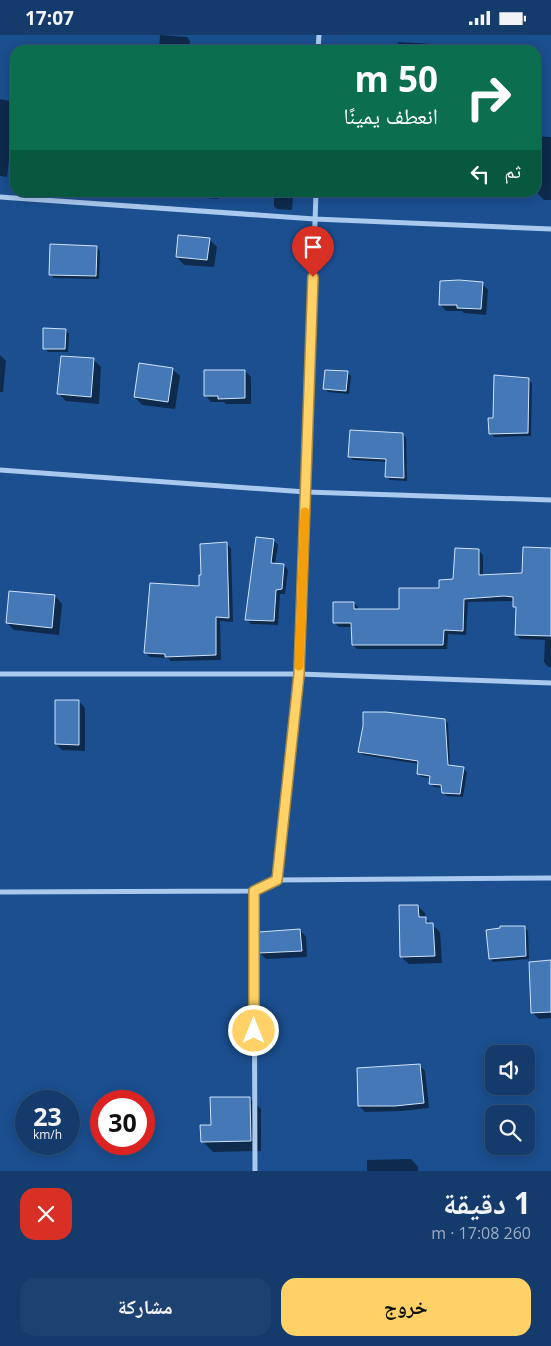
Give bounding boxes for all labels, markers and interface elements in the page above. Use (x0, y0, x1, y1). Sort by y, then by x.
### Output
text: 17:07 (25, 5, 74, 31)
text: 50 m (355, 55, 438, 102)
icon: right (456, 65, 521, 130)
text: انعطف يمينًا (344, 100, 438, 130)
text: ثم (504, 158, 521, 184)
icon: left (466, 160, 494, 188)
pin (292, 226, 334, 277)
icon: arrive (299, 233, 327, 261)
position arrow (227, 1004, 279, 1056)
map controls (485, 1045, 535, 1155)
button: sound (485, 1045, 535, 1095)
speed limit sign: 30 (90, 1090, 155, 1155)
text: 23 (33, 1099, 62, 1133)
button: search (485, 1105, 535, 1155)
text: km/h (33, 1126, 62, 1143)
text: 1 دقيقة (443, 1182, 531, 1223)
button: close (20, 1188, 72, 1240)
text: 260 m · 17:08 (431, 1222, 531, 1244)
button: مشاركة (20, 1278, 271, 1336)
button: خروج (281, 1278, 531, 1336)

